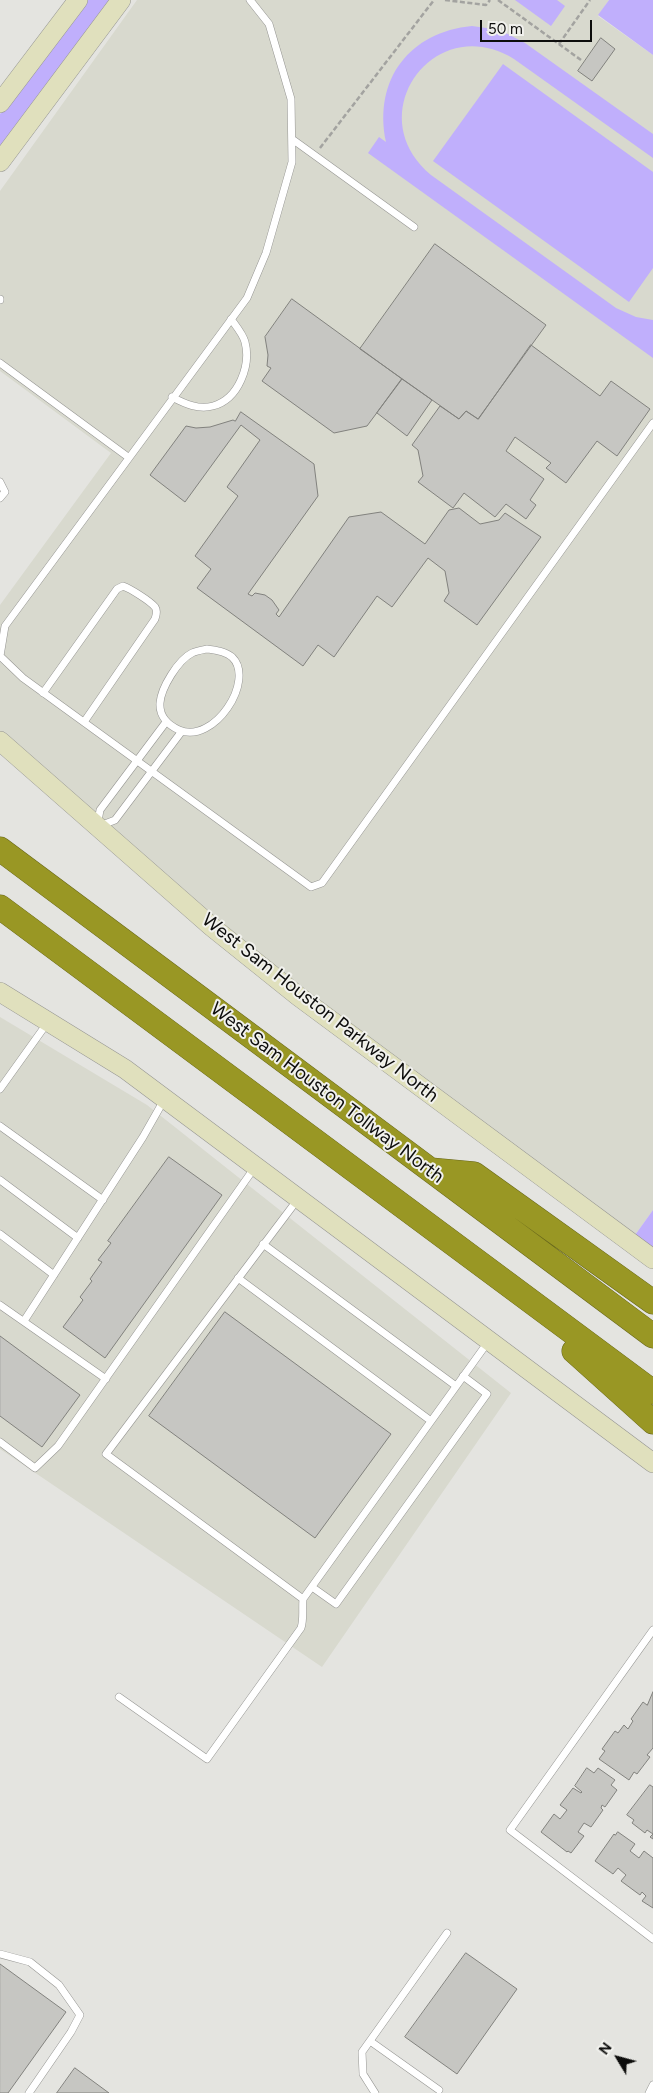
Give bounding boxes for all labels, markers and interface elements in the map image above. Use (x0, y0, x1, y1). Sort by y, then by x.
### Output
scale bar (483, 10, 596, 42)
text: 50 m (488, 20, 523, 38)
street label: West Sam Houston Parkway North (197, 909, 443, 1107)
street label: West Sam Houston Tollway North (206, 998, 448, 1188)
north arrow (593, 2033, 643, 2083)
text: N (596, 2039, 616, 2058)

